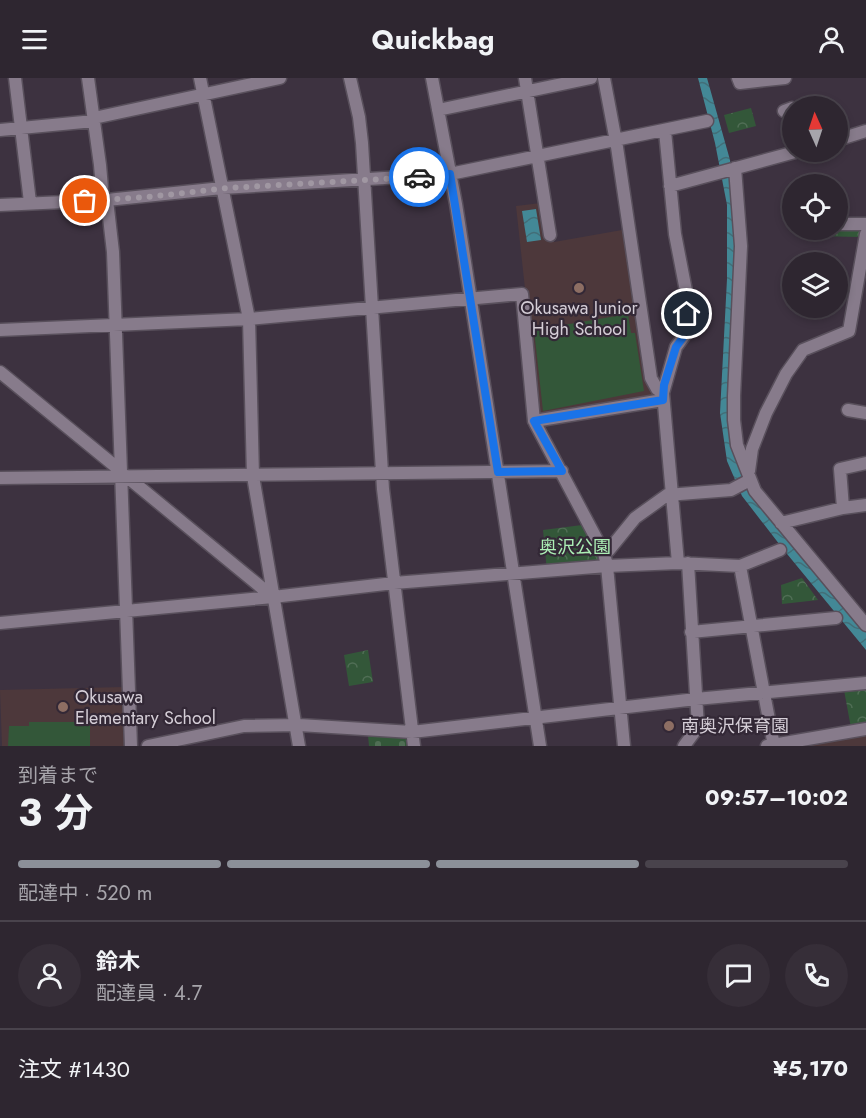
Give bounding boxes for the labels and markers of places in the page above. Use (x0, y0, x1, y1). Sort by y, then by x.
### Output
pin (59, 175, 110, 226)
marker: Okusawa Junior High School (572, 281, 586, 295)
pin (661, 288, 712, 339)
place label: Okusawa Junior High School (520, 295, 639, 342)
place label: Okusawa Elementary School (75, 684, 216, 731)
marker: Okusawa Elementary School (56, 700, 70, 714)
place label: 南奥沢保育園 (681, 713, 789, 739)
marker: 南奥沢保育園 (662, 719, 676, 733)

